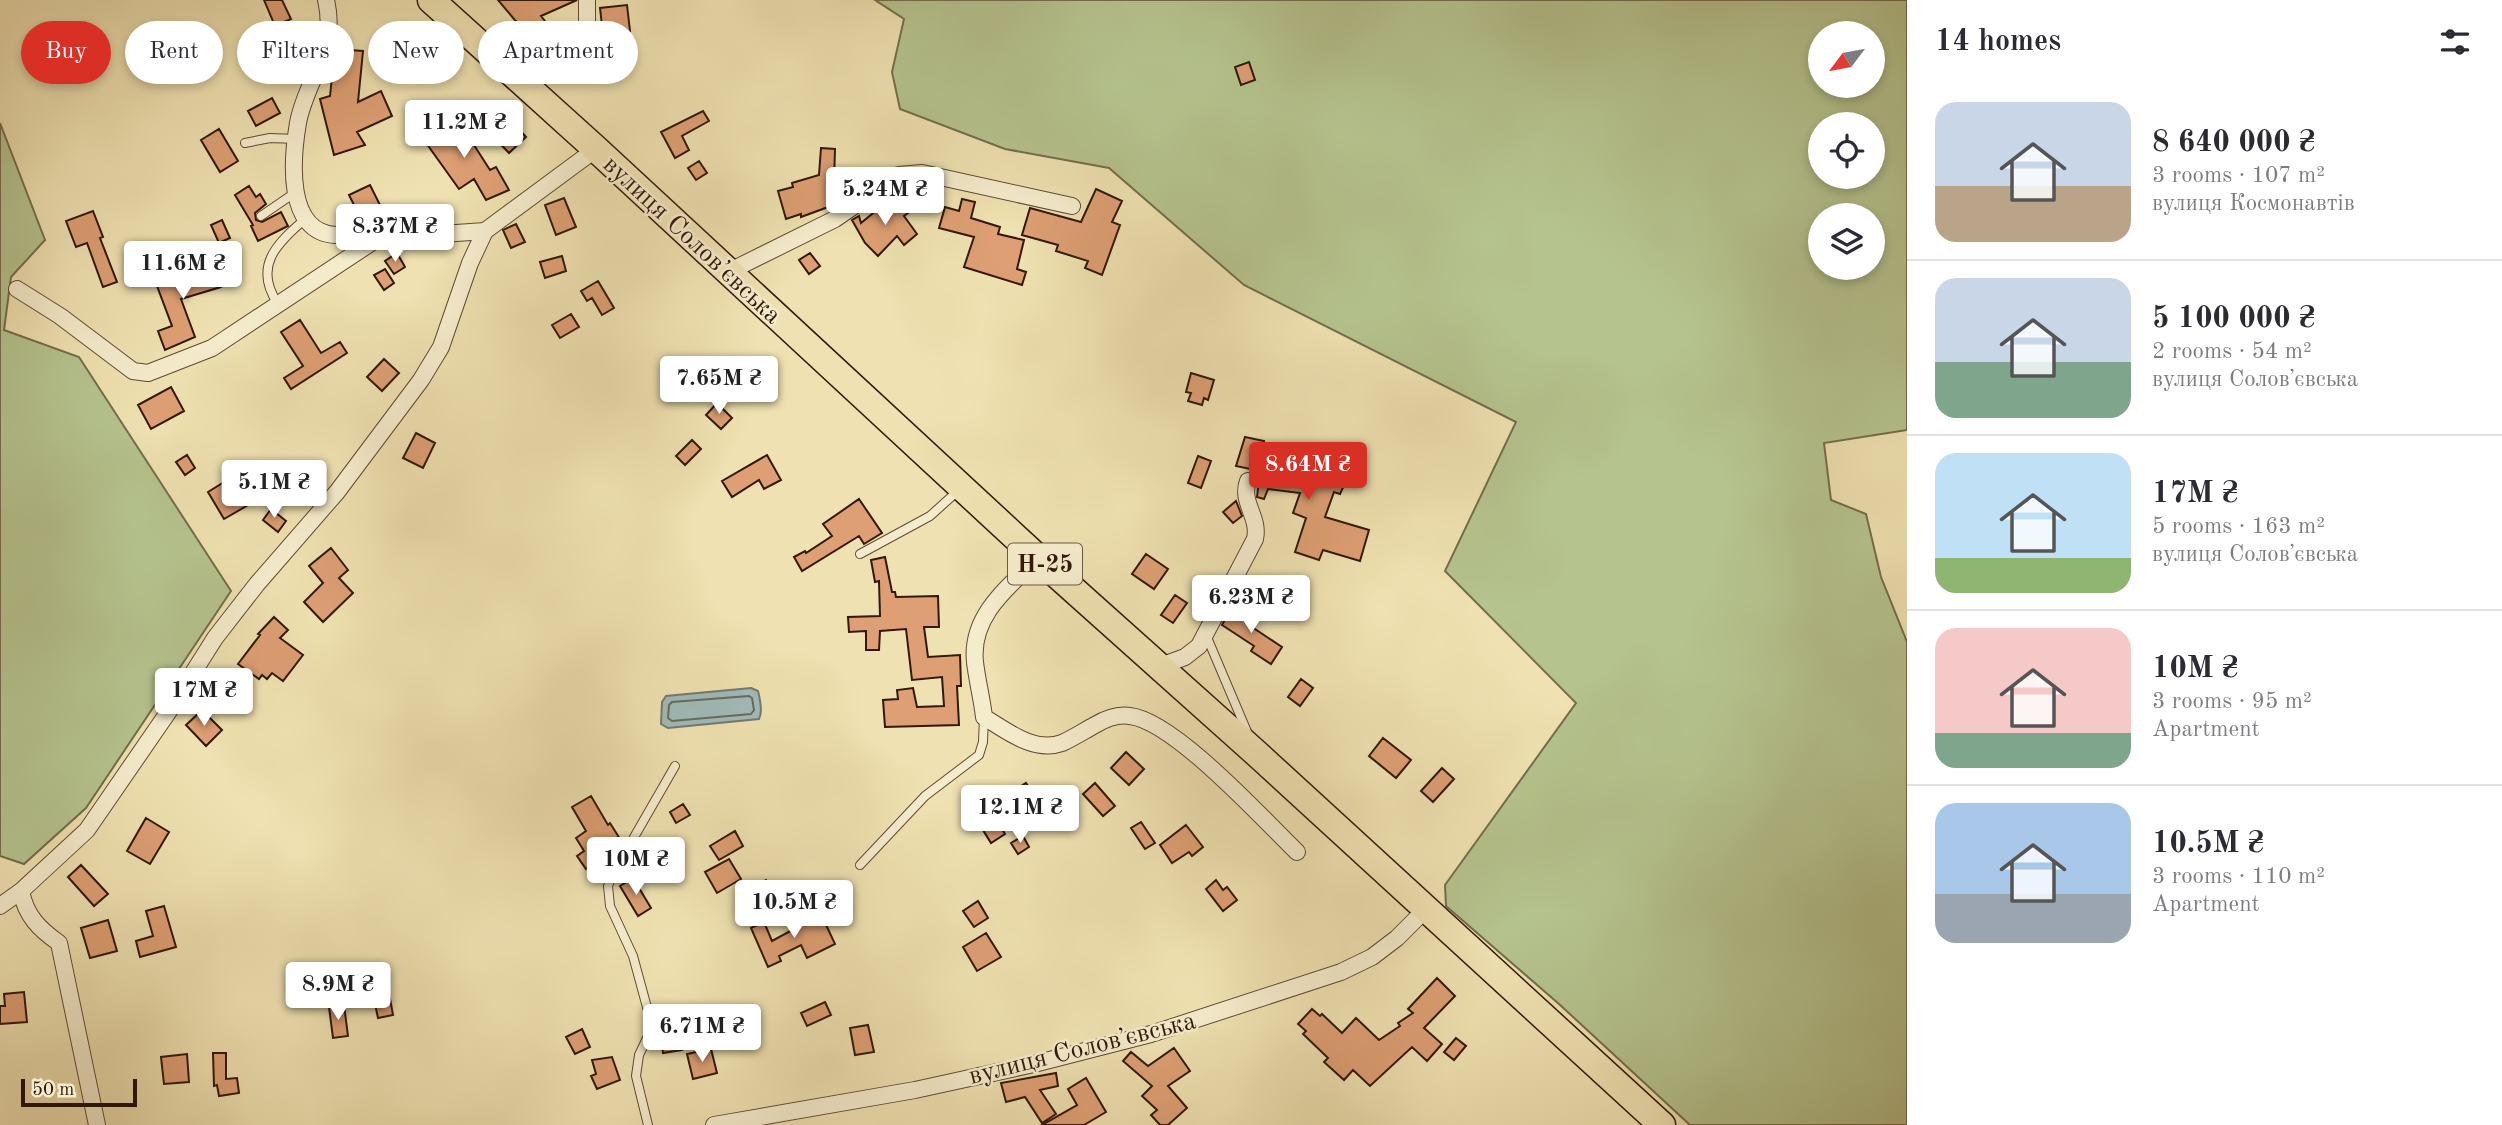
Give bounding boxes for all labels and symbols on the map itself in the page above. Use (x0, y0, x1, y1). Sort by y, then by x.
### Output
north arrow (1808, 21, 1885, 98)
pin: 11.2M ₴ (399, 100, 529, 160)
street label: вулиця Соловʼєвська (598, 151, 786, 330)
pin: 5.24M ₴ (820, 168, 950, 227)
pin: 8.37M ₴ (330, 204, 460, 264)
pin: 11.6M ₴ (118, 242, 248, 301)
pin: 7.65M ₴ (654, 356, 784, 416)
pin: 8.64M ₴ (1243, 442, 1373, 502)
pin: 5.1M ₴ (217, 461, 331, 520)
road number: Н-25 (1008, 544, 1082, 584)
pin: 6.23M ₴ (1186, 576, 1316, 635)
pin: 17M ₴ (155, 668, 253, 728)
pin: 12.1M ₴ (955, 786, 1085, 845)
pin: 10M ₴ (587, 838, 685, 897)
pin: 10.5M ₴ (729, 880, 859, 940)
pin: 8.9M ₴ (281, 962, 395, 1022)
pin: 6.71M ₴ (637, 1004, 767, 1064)
street label: вулиця Соловʼєвська (966, 1008, 1199, 1090)
scale bar (21, 1076, 136, 1108)

